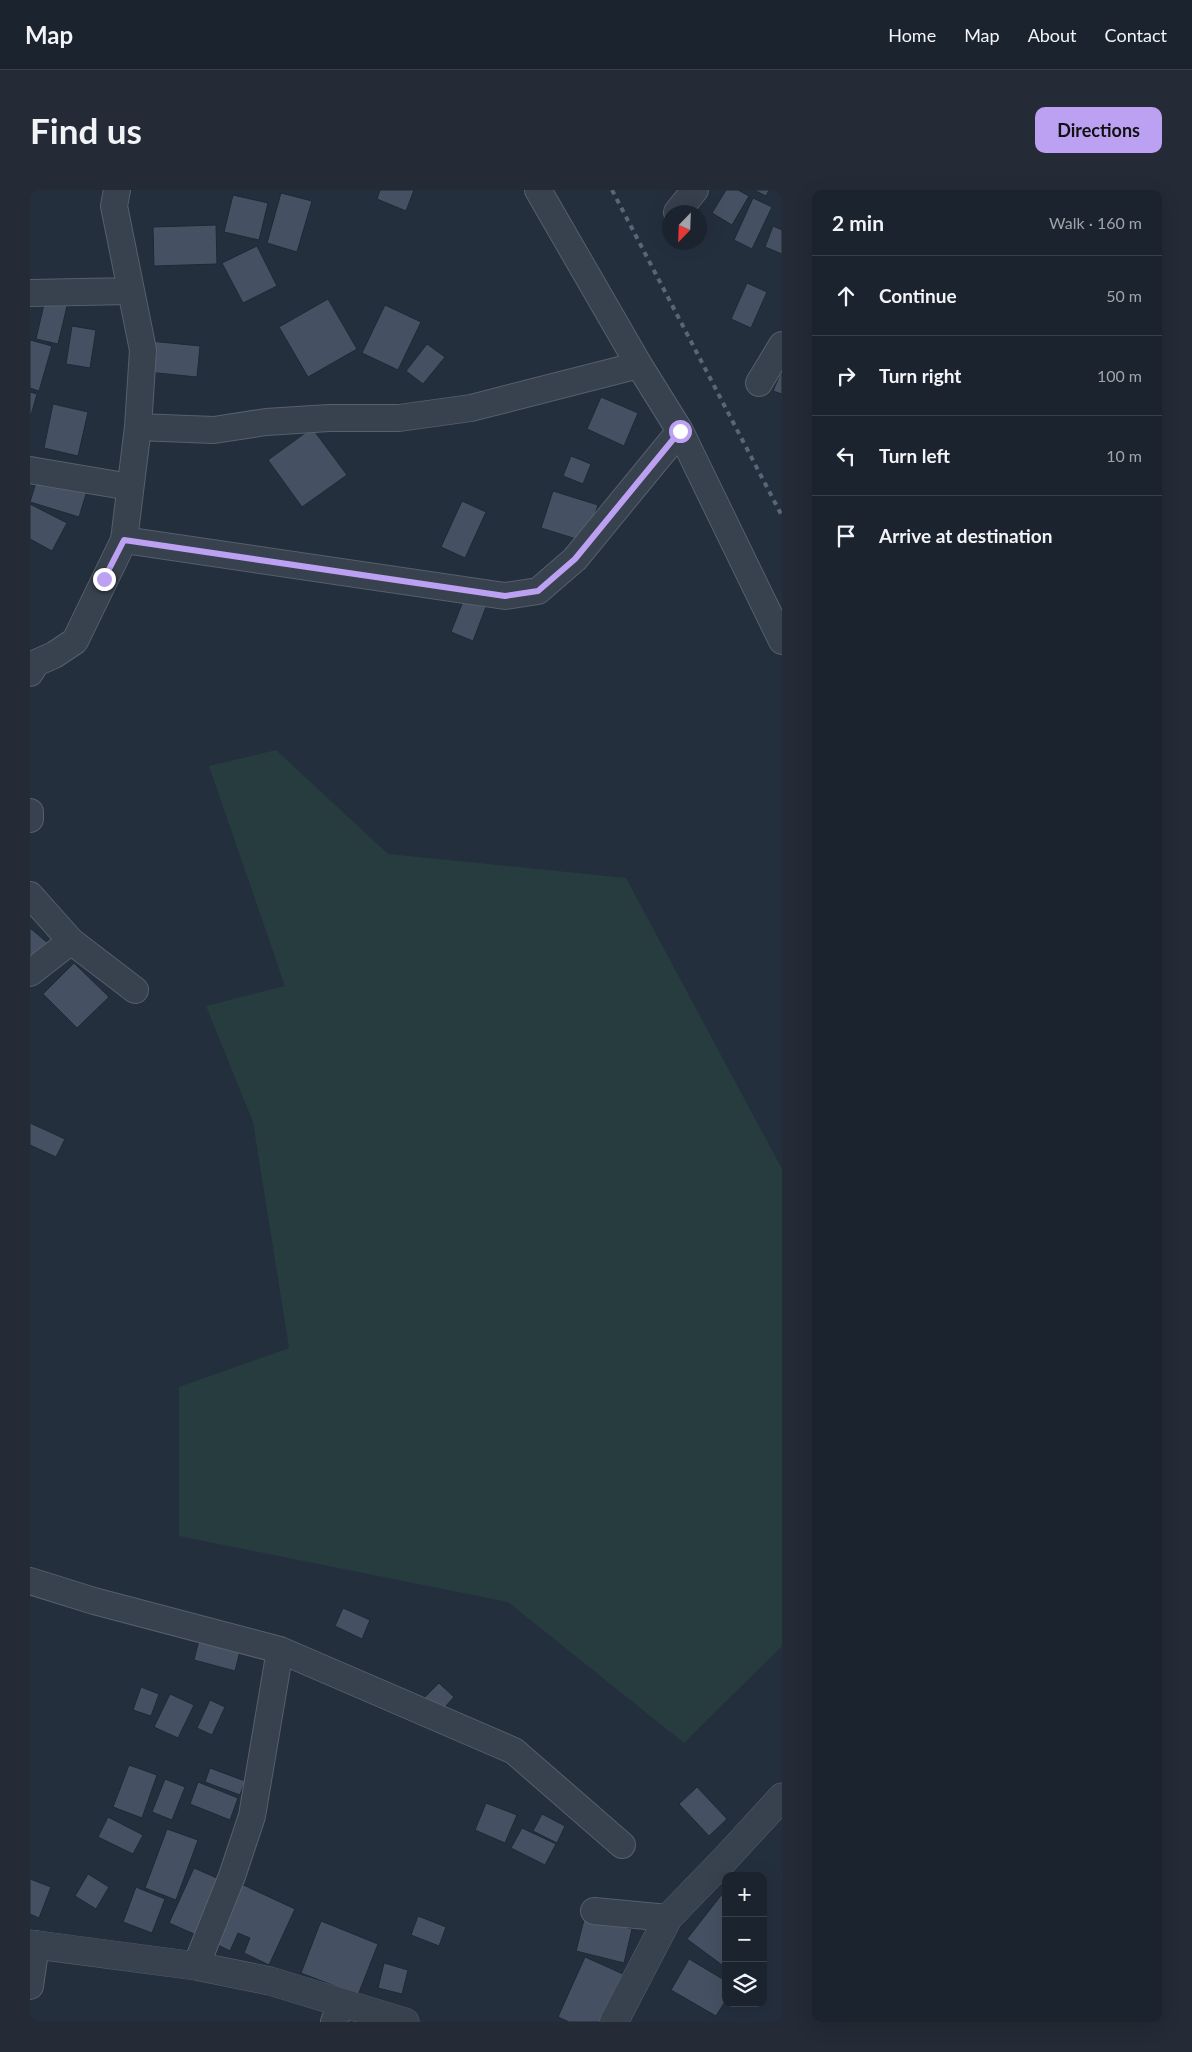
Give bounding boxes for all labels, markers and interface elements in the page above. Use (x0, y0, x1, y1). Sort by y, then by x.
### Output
text: Map (25, 20, 73, 49)
text: Home (888, 24, 936, 46)
text: Map (964, 24, 1000, 46)
text: About (1028, 24, 1077, 46)
text: Contact (1105, 24, 1167, 46)
button: Directions (1035, 107, 1162, 153)
text: Find us (30, 109, 142, 151)
north arrow (662, 205, 707, 250)
text: 2 min (832, 210, 884, 235)
text: Walk · 160 m (1049, 213, 1142, 232)
icon: ahead (832, 282, 860, 310)
text: Continue (879, 284, 957, 307)
text: 50 m (1106, 286, 1142, 305)
icon: right (832, 362, 860, 390)
text: Turn right (879, 364, 961, 387)
text: 100 m (1097, 366, 1142, 385)
route start (669, 420, 692, 443)
icon: left (832, 442, 860, 470)
text: Turn left (879, 444, 950, 467)
text: 10 m (1106, 446, 1142, 465)
icon: arrive (832, 522, 860, 550)
text: Arrive at destination (879, 524, 1052, 547)
route end (93, 568, 116, 591)
map controls (722, 1872, 767, 2007)
button: + (722, 1872, 767, 1917)
button: − (722, 1917, 767, 1962)
button: layers (722, 1962, 767, 2007)

